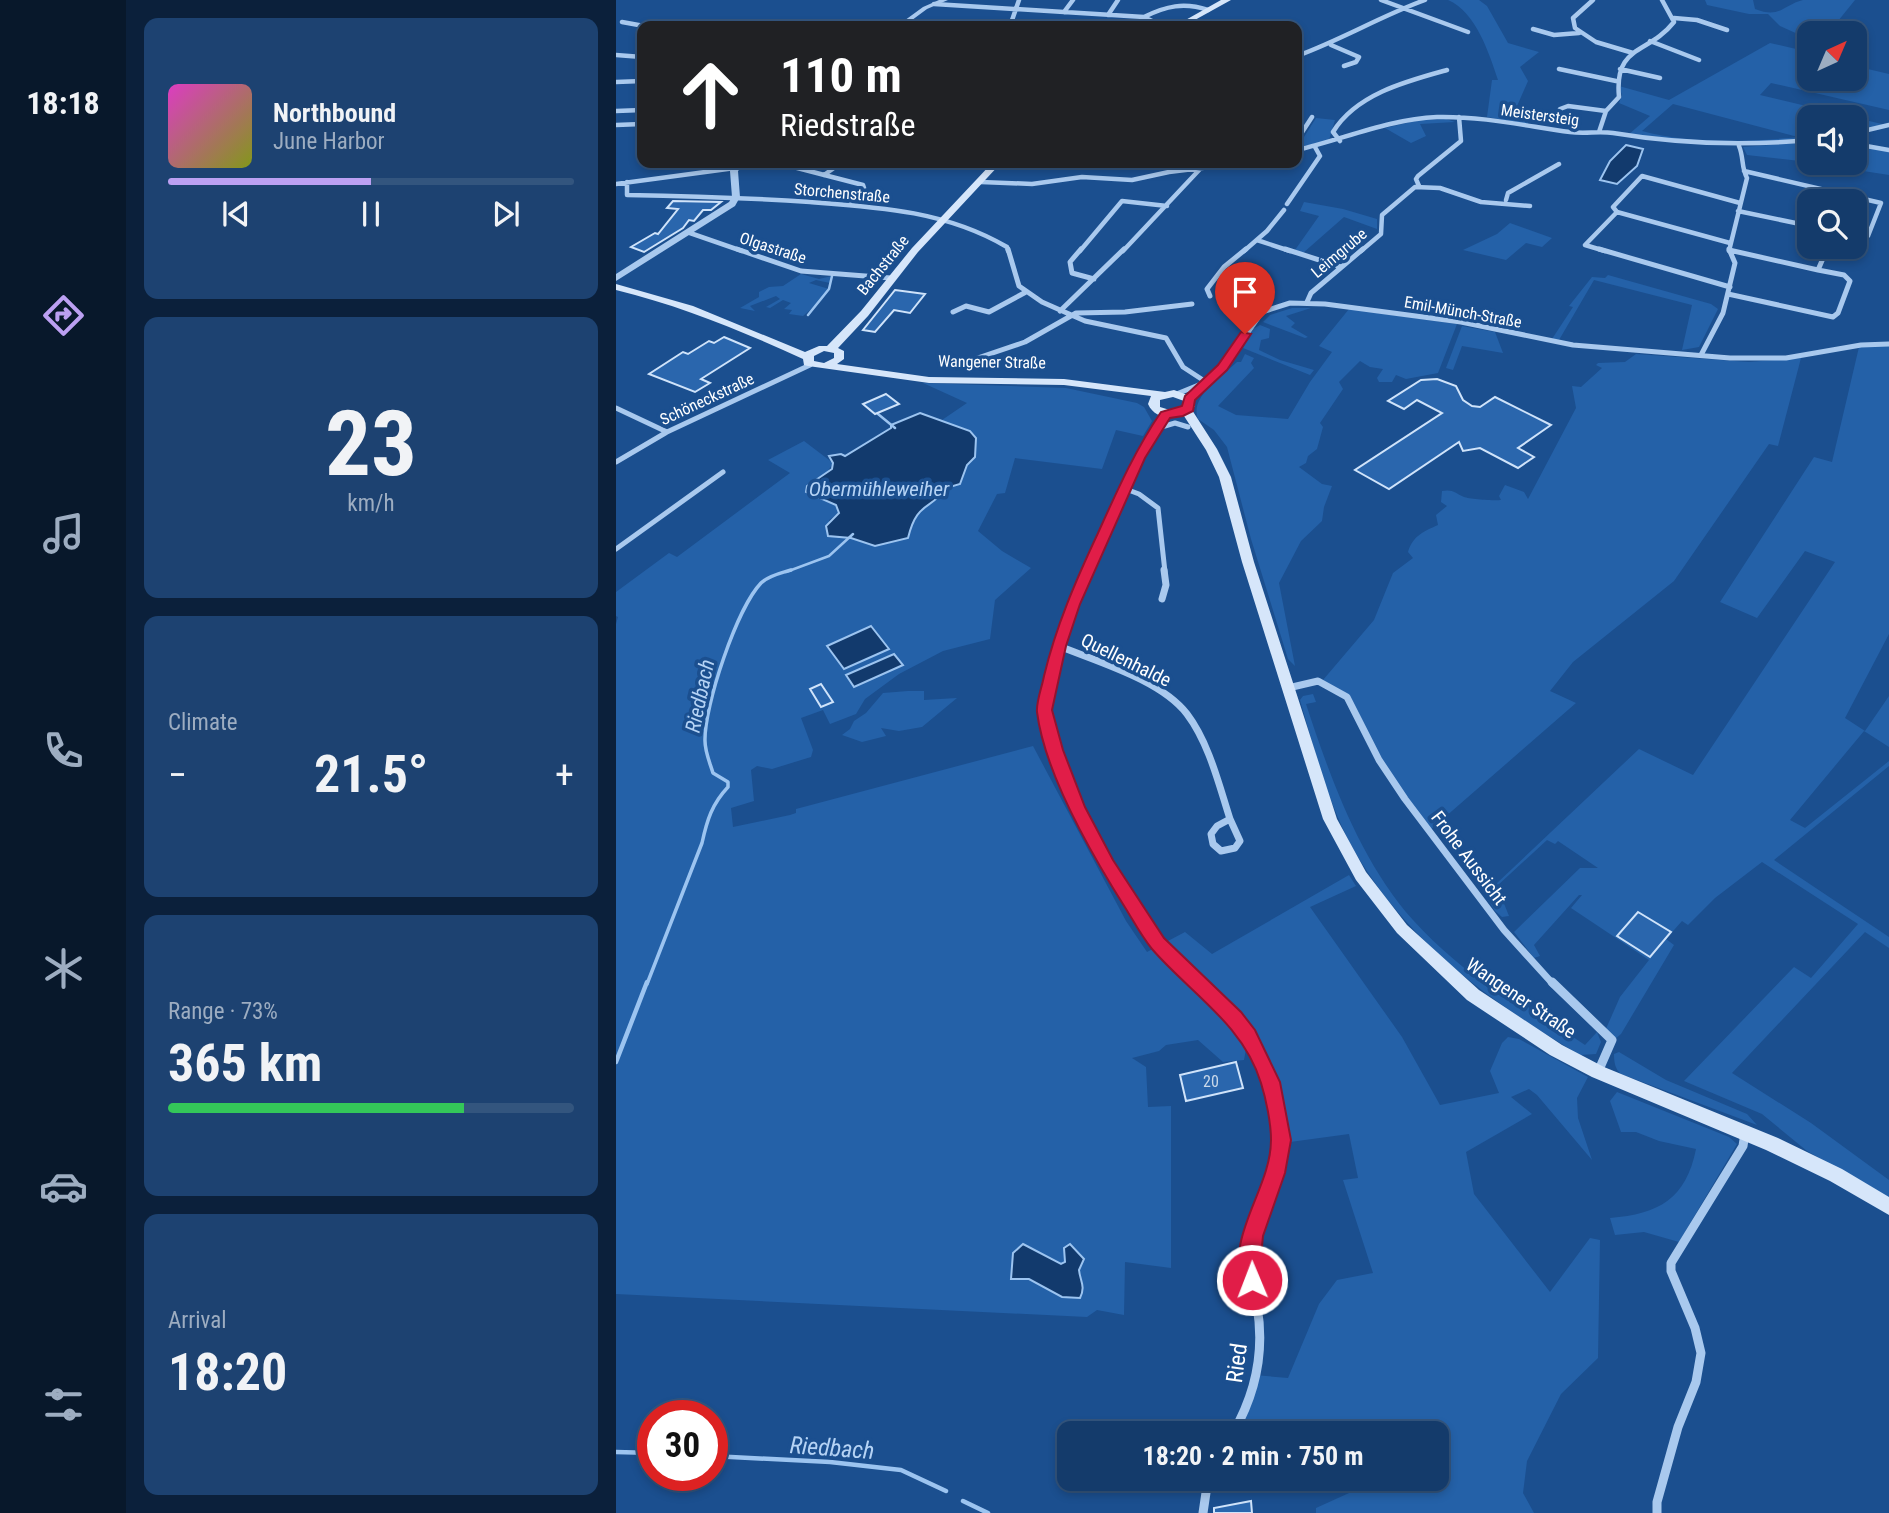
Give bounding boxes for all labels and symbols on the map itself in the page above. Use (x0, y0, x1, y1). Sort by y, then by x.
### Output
north arrow (1797, 21, 1867, 91)
street label: Meistersteig (1500, 100, 1580, 130)
street label: Storchenstraße (793, 179, 891, 207)
street label: Leimgrube (1307, 224, 1371, 282)
street label: Olgastraße (737, 228, 809, 268)
street label: Bachstraße (853, 231, 913, 299)
pin (1215, 262, 1275, 334)
street label: Emil-Münch-Straße (1403, 292, 1523, 332)
street label: Wangener Straße (938, 352, 1046, 372)
street label: Schöneckstraße (657, 369, 757, 429)
water label: Obermühleweiher (809, 477, 950, 501)
street label: Quellenhalde (1077, 628, 1175, 692)
water label: Riedbach (681, 657, 719, 735)
street label: Frohe Aussicht (1426, 806, 1512, 910)
street label: Wangener Straße (1462, 953, 1580, 1043)
house number: 20 (1203, 1072, 1219, 1091)
position arrow (1215, 1243, 1289, 1317)
street label: Ried (1221, 1341, 1253, 1385)
speed limit sign: 30 (637, 1400, 728, 1491)
water label: Riedbach (789, 1431, 875, 1465)

